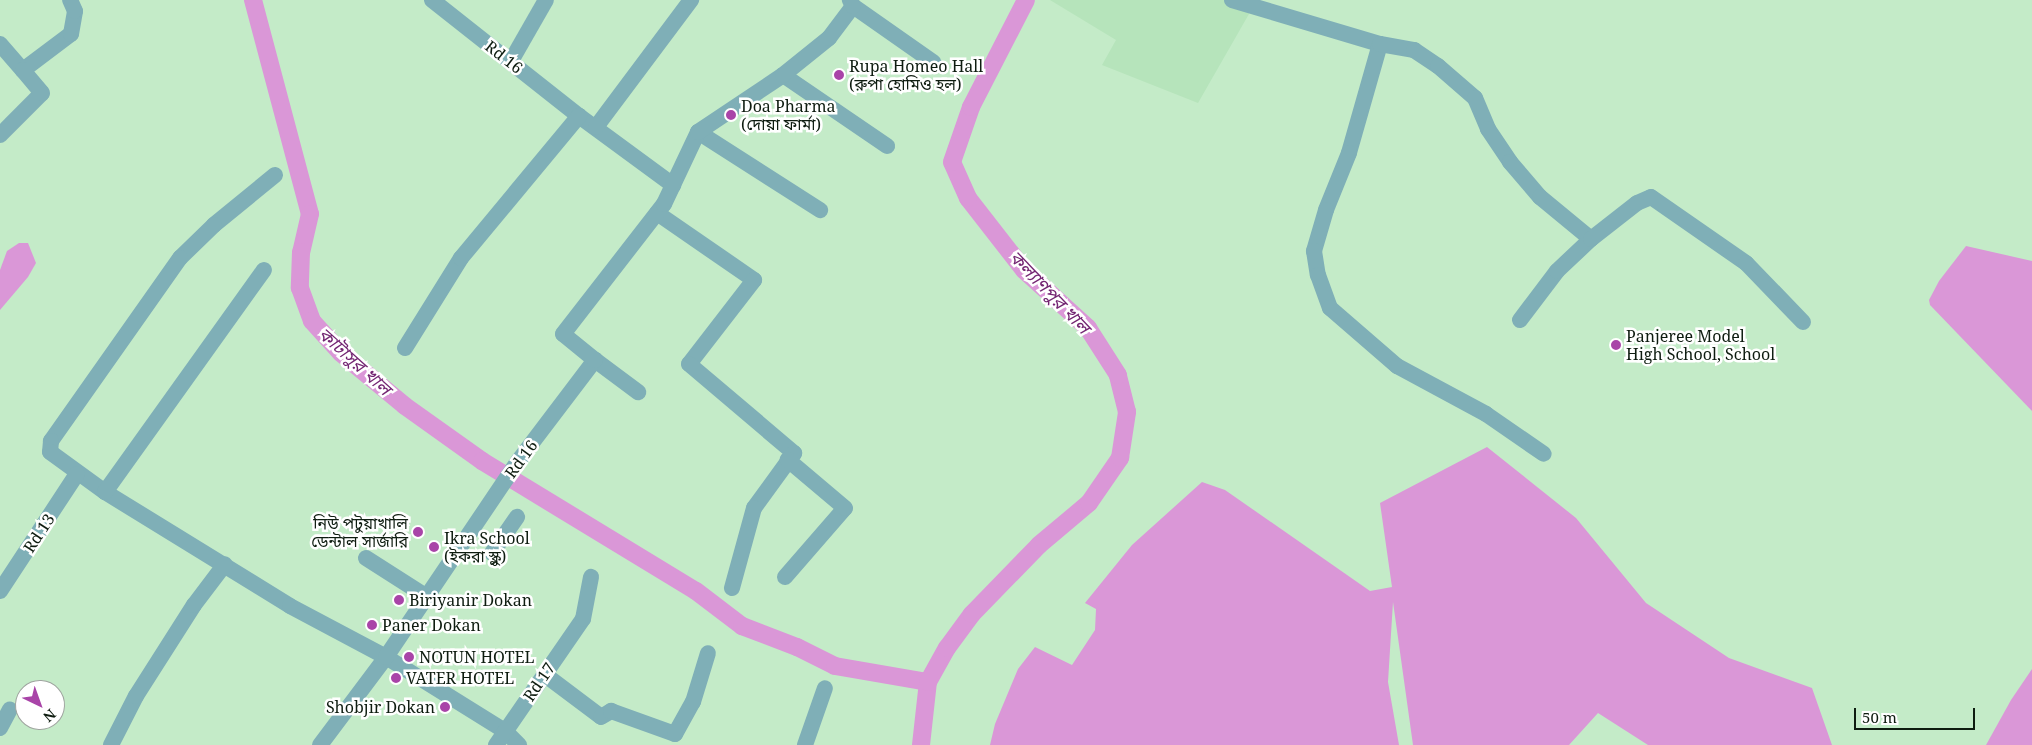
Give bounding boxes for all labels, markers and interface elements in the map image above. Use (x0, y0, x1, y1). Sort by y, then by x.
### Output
street label: Rd 16 (481, 36, 527, 78)
place label: Rupa Homeo Hall (রুপা হোমিও হল) (849, 56, 983, 94)
marker: Rupa Homeo Hall (রুপা হোমিও হল) (833, 69, 845, 81)
place label: Doa Pharma (দোয়া ফার্মা) (741, 96, 836, 134)
marker: Doa Pharma (দোয়া ফার্মা) (725, 109, 737, 121)
water label: কল্যাণপুর খাল (1005, 246, 1095, 338)
water label: কাটাসুর খাল (314, 323, 396, 399)
place label: Panjeree Model High School, School (1626, 326, 1775, 364)
marker: Panjeree Model High School, School (1610, 339, 1622, 351)
street label: Rd 16 (501, 436, 541, 482)
street label: Rd 13 (19, 510, 59, 556)
place label: নিউ পটুয়াখালি ডেন্টাল সার্জারি (311, 513, 408, 551)
marker: নিউ পটুয়াখালি ডেন্টাল সার্জারি (412, 526, 424, 538)
place label: Ikra School (ইকরা স্কুল) (444, 528, 530, 566)
marker: Ikra School (ইকরা স্কুল) (428, 541, 440, 553)
place label: Biriyanir Dokan (409, 590, 532, 610)
marker: Biriyanir Dokan (393, 594, 405, 606)
place label: Paner Dokan (382, 615, 481, 635)
marker: Paner Dokan (366, 619, 378, 631)
place label: NOTUN HOTEL (419, 647, 534, 667)
marker: NOTUN HOTEL (403, 651, 415, 663)
street label: Rd 17 (519, 659, 559, 705)
place label: VATER HOTEL (406, 668, 514, 688)
marker: VATER HOTEL (390, 672, 402, 684)
north arrow (15, 680, 65, 730)
place label: Shobjir Dokan (326, 697, 435, 717)
scale bar (1857, 698, 1978, 730)
marker: Shobjir Dokan (439, 701, 451, 713)
text: N (39, 705, 60, 727)
text: 50 m (1862, 707, 1897, 727)

